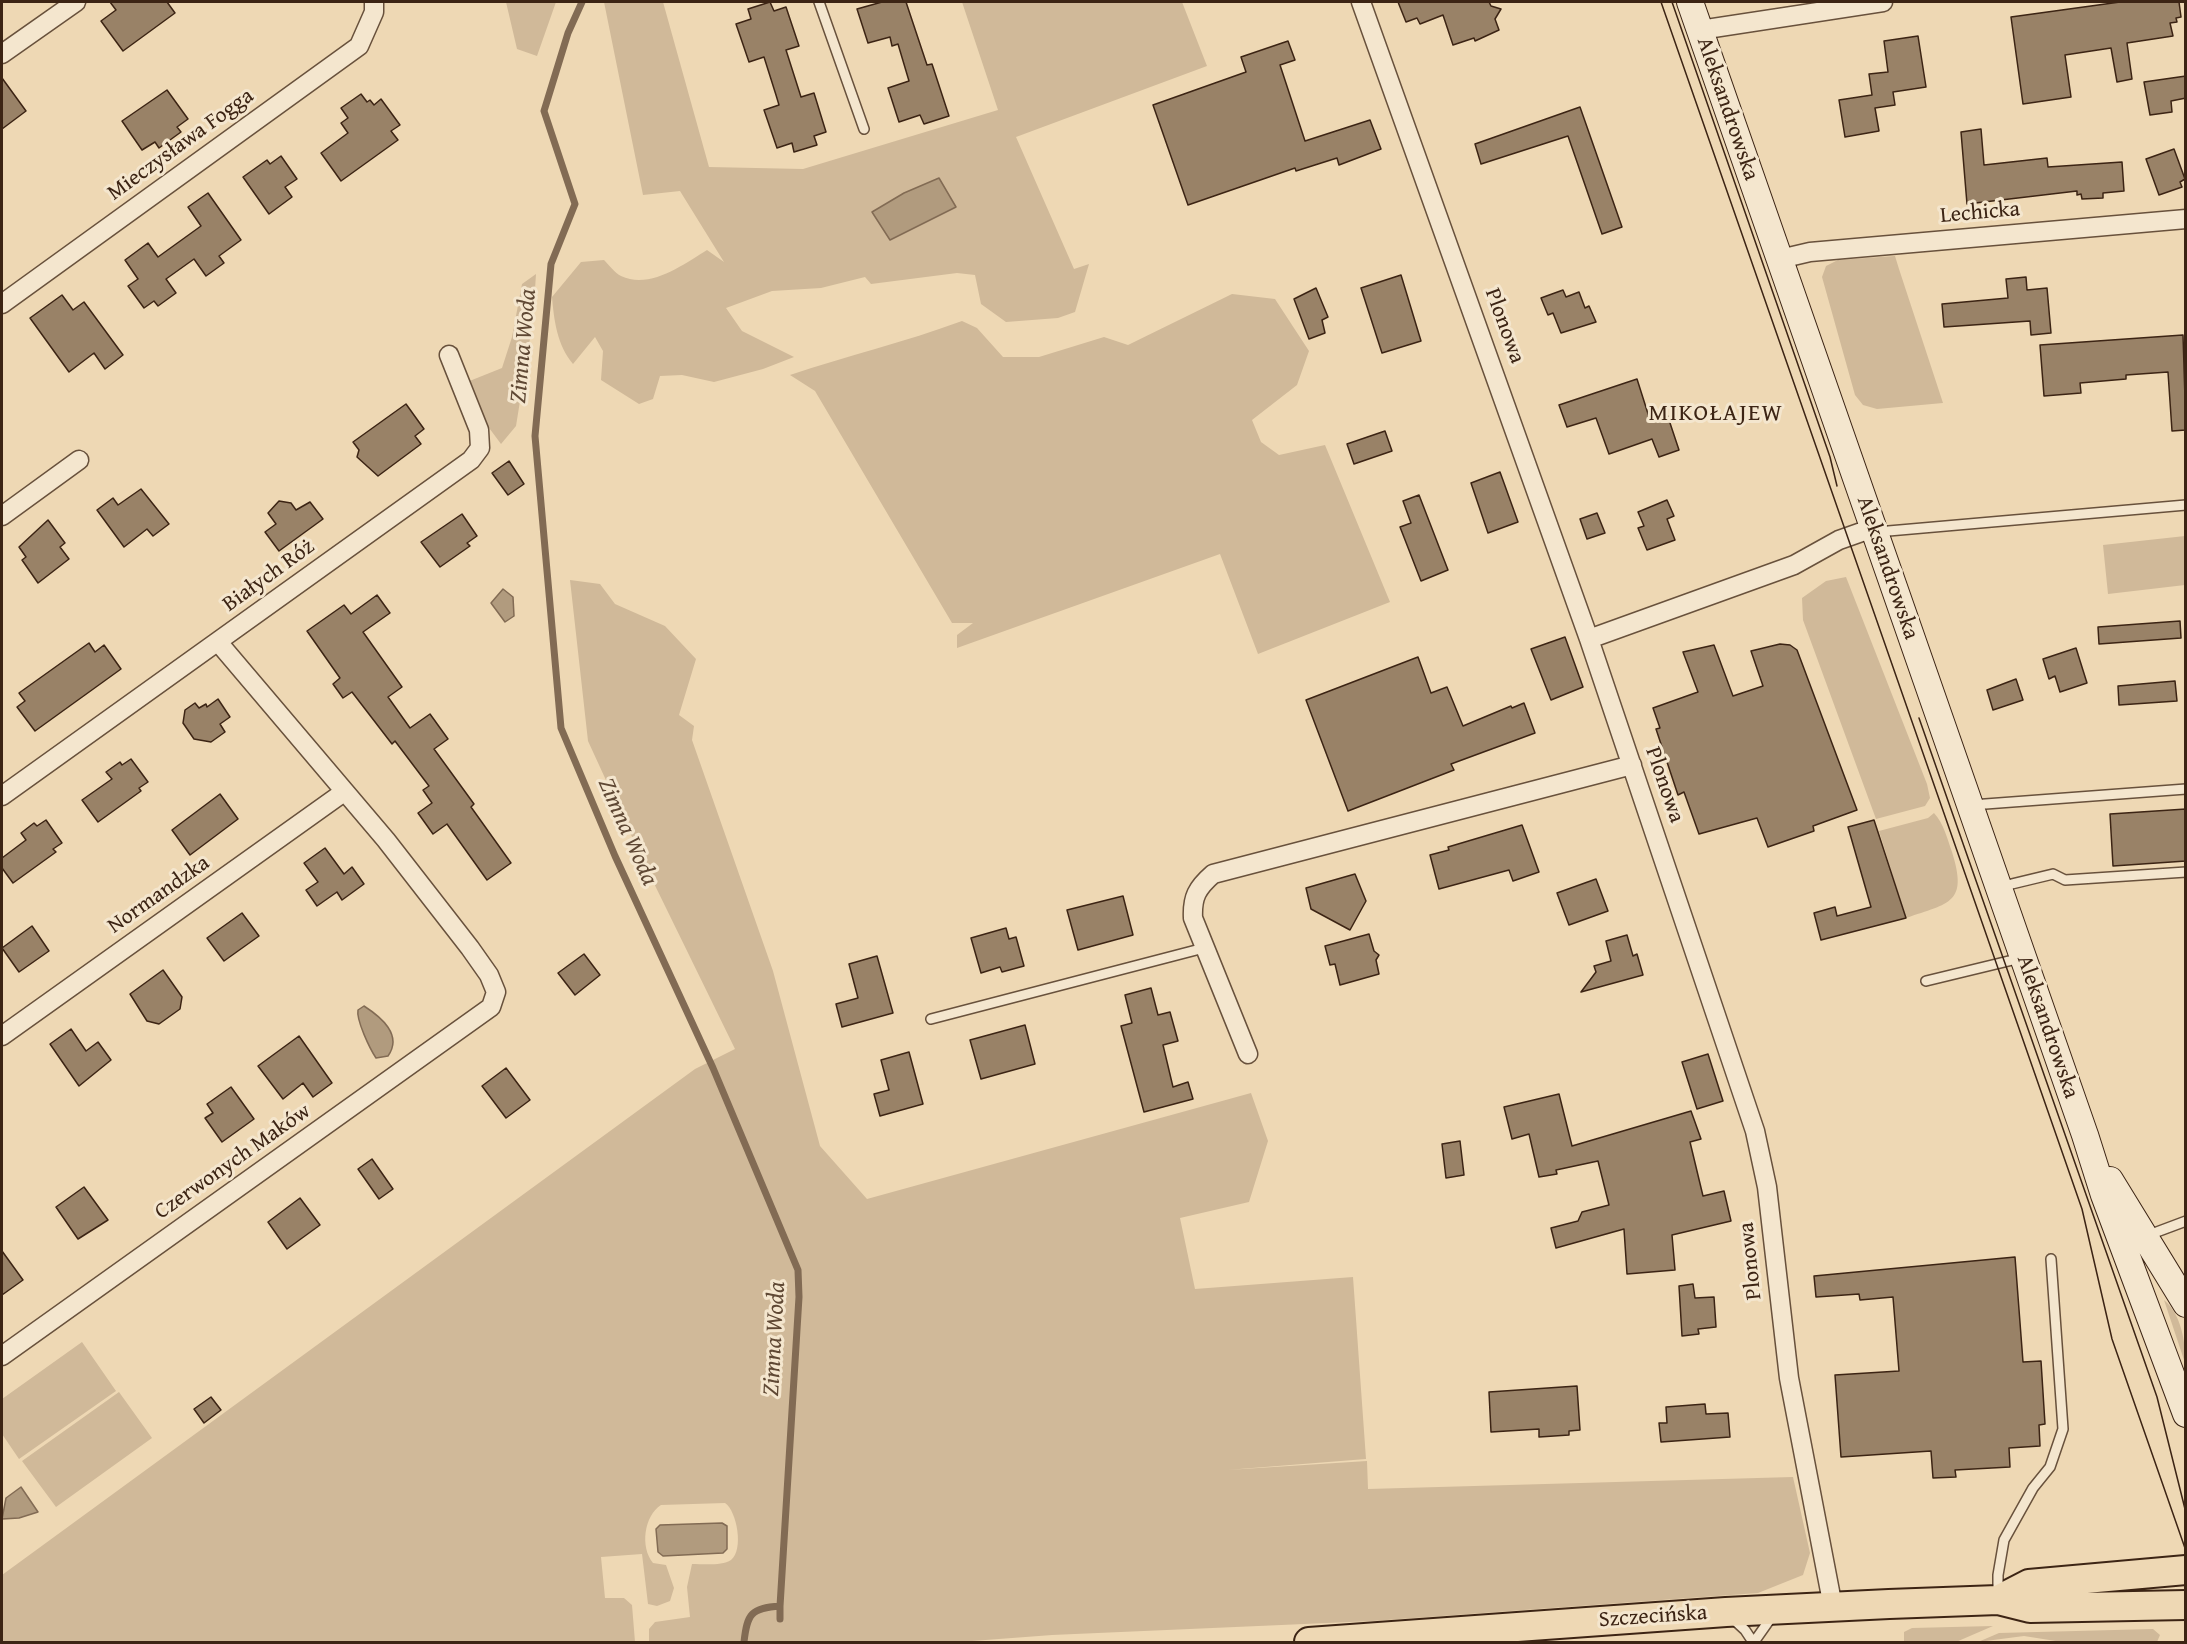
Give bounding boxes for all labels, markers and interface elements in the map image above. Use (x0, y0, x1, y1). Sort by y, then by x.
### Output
street label: Aleksandrowska (1690, 34, 1764, 184)
street label: Mieczysława Fogga (103, 83, 259, 207)
street label: Lechicka (1939, 196, 2021, 230)
street label: Plonowa (1478, 285, 1530, 367)
water label: Zimna Woda (505, 288, 543, 404)
district label: MIKOŁAJEW (1648, 400, 1784, 428)
street label: Aleksandrowska (1850, 493, 1924, 643)
street label: Białych Róż (218, 534, 320, 618)
street label: Plonowa (1639, 744, 1689, 826)
water label: Zimna Woda (591, 774, 663, 890)
street label: Normandzka (103, 850, 215, 940)
street label: Aleksandrowska (2010, 952, 2084, 1102)
street label: Czerwonych Maków (150, 1098, 316, 1226)
street label: Plonowa (1734, 1221, 1768, 1301)
water label: Zimna Woda (758, 1281, 792, 1397)
street label: Szczecińska (1598, 1600, 1708, 1634)

